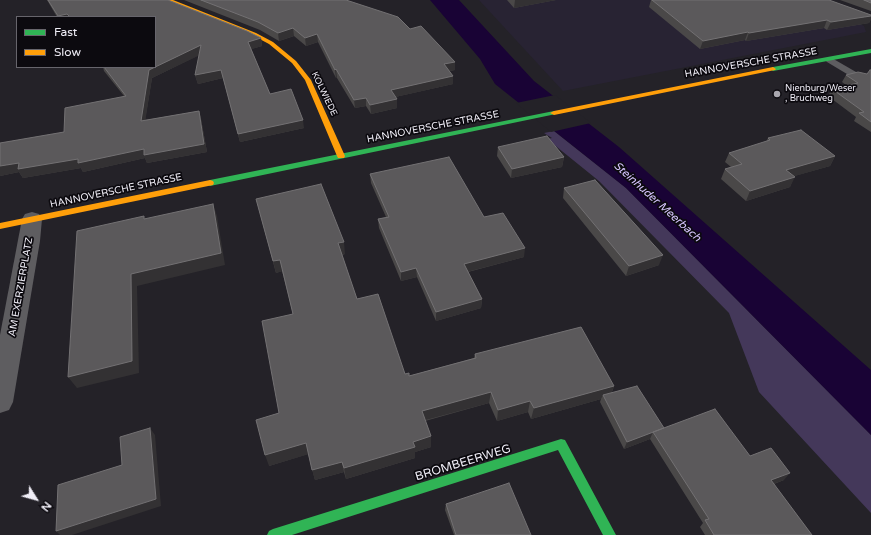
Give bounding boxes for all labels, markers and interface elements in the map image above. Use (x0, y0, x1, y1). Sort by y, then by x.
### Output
legend (16, 16, 156, 68)
text: Fast (54, 25, 77, 39)
text: Slow (54, 45, 81, 59)
street label: HANNOVERSCHE STRASSE (684, 45, 818, 81)
street label: KOLWIEDE (309, 70, 339, 118)
place label: Nienburg/Weser , Bruchweg (785, 84, 856, 105)
marker: Nienburg/Weser , Bruchweg (772, 89, 782, 99)
street label: HANNOVERSCHE STRASSE (366, 108, 500, 146)
water label: Steinhuder Meerbach (611, 159, 703, 245)
street label: HANNOVERSCHE STRASSE (49, 171, 183, 211)
street label: AM EXERZIERPLATZ (6, 236, 36, 338)
street label: BROMBEERWEG (413, 442, 513, 484)
north arrow (16, 479, 56, 519)
text: N (38, 499, 54, 514)

